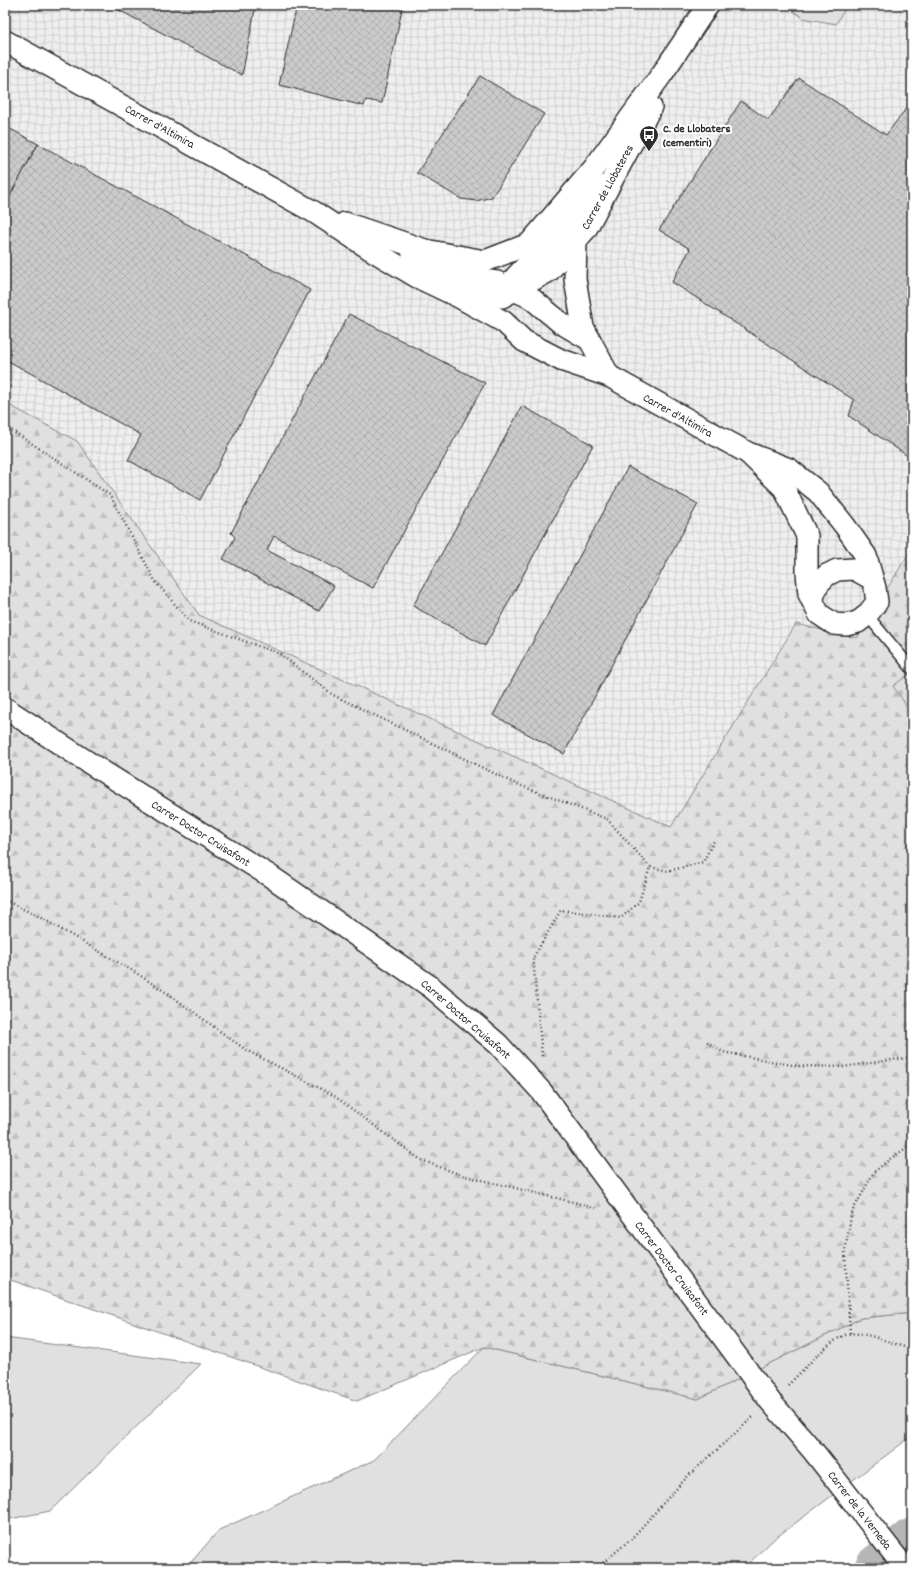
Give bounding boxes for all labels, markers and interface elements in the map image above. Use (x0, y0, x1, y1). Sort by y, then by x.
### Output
street label: Carrer d'Altimira (121, 101, 198, 154)
place label: C. de Llobaters (cementiri) (663, 121, 730, 152)
bus stop icon: C. de Llobaters (cementiri) (638, 124, 660, 152)
street label: Carrer de Llobateres (578, 142, 639, 233)
street label: Carrer d'Altimira (639, 390, 716, 443)
street label: Carrer Doctor Cruisafont (147, 797, 254, 872)
street label: Carrer Doctor Cruisafont (416, 976, 514, 1064)
street label: Carrer Doctor Cruisafont (630, 1218, 712, 1320)
street label: Carrer de la Verneda (823, 1468, 895, 1554)

